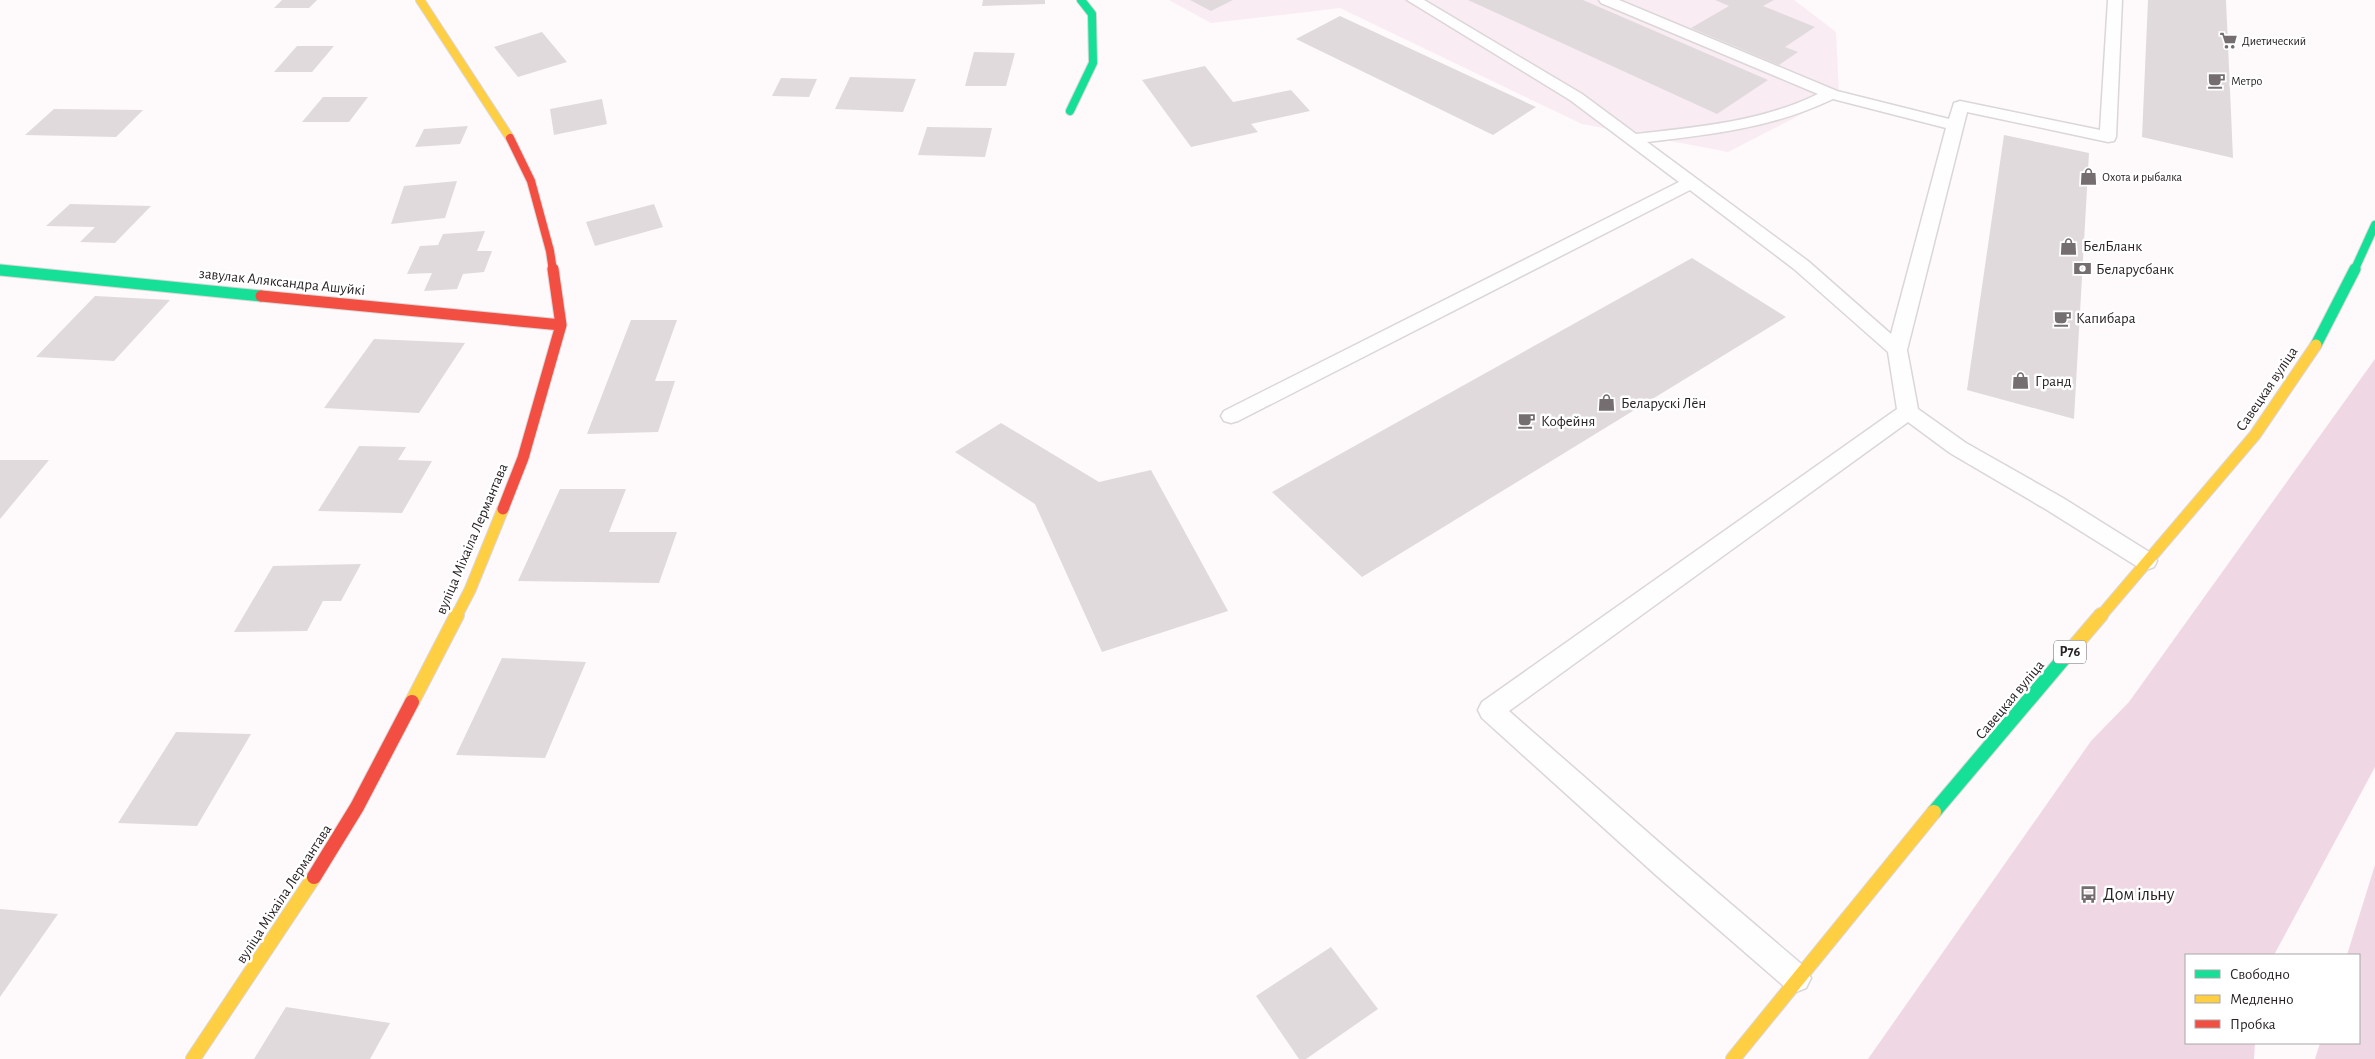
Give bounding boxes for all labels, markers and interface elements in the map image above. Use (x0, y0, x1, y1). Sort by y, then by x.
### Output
supermarket icon: Диетический (2218, 31, 2238, 51)
place label: Диетический (2242, 35, 2306, 47)
cafe icon: Метро (2207, 71, 2227, 91)
place label: Метро (2231, 75, 2263, 87)
shop icon: Охота и рыбалка (2078, 167, 2098, 187)
place label: Охота и рыбалка (2102, 171, 2182, 183)
shop icon: БелБланк (2059, 236, 2079, 256)
place label: БелБланк (2083, 239, 2142, 254)
bank icon: Беларусбанк (2072, 259, 2092, 279)
place label: Беларусбанк (2096, 262, 2174, 277)
street label: завулак Аляксандра Ашуйкі (198, 266, 366, 298)
cafe icon: Капибара (2052, 308, 2072, 328)
place label: Капибара (2076, 311, 2136, 326)
street label: Савецкая вуліца (2233, 344, 2301, 434)
shop icon: Гранд (2011, 371, 2031, 391)
place label: Гранд (2035, 374, 2072, 389)
shop icon: Беларускі Лён (1597, 393, 1617, 413)
place label: Беларускі Лён (1621, 396, 1706, 411)
cafe icon: Кофейня (1517, 411, 1537, 431)
place label: Кофейня (1541, 414, 1595, 429)
street label: вуліца Міхаіла Лермантава (433, 461, 511, 617)
road number: Р76 (2054, 640, 2086, 664)
street label: Савецкая вуліца (1973, 658, 2047, 742)
street label: вуліца Міхаіла Лермантава (234, 822, 335, 966)
bus stop icon: Дом ільну (2079, 885, 2099, 905)
place label: Дом ільну (2103, 886, 2175, 904)
legend (2185, 954, 2360, 1044)
text: Свободно (2230, 967, 2290, 982)
text: Медленно (2230, 992, 2294, 1007)
text: Пробка (2230, 1017, 2276, 1032)

